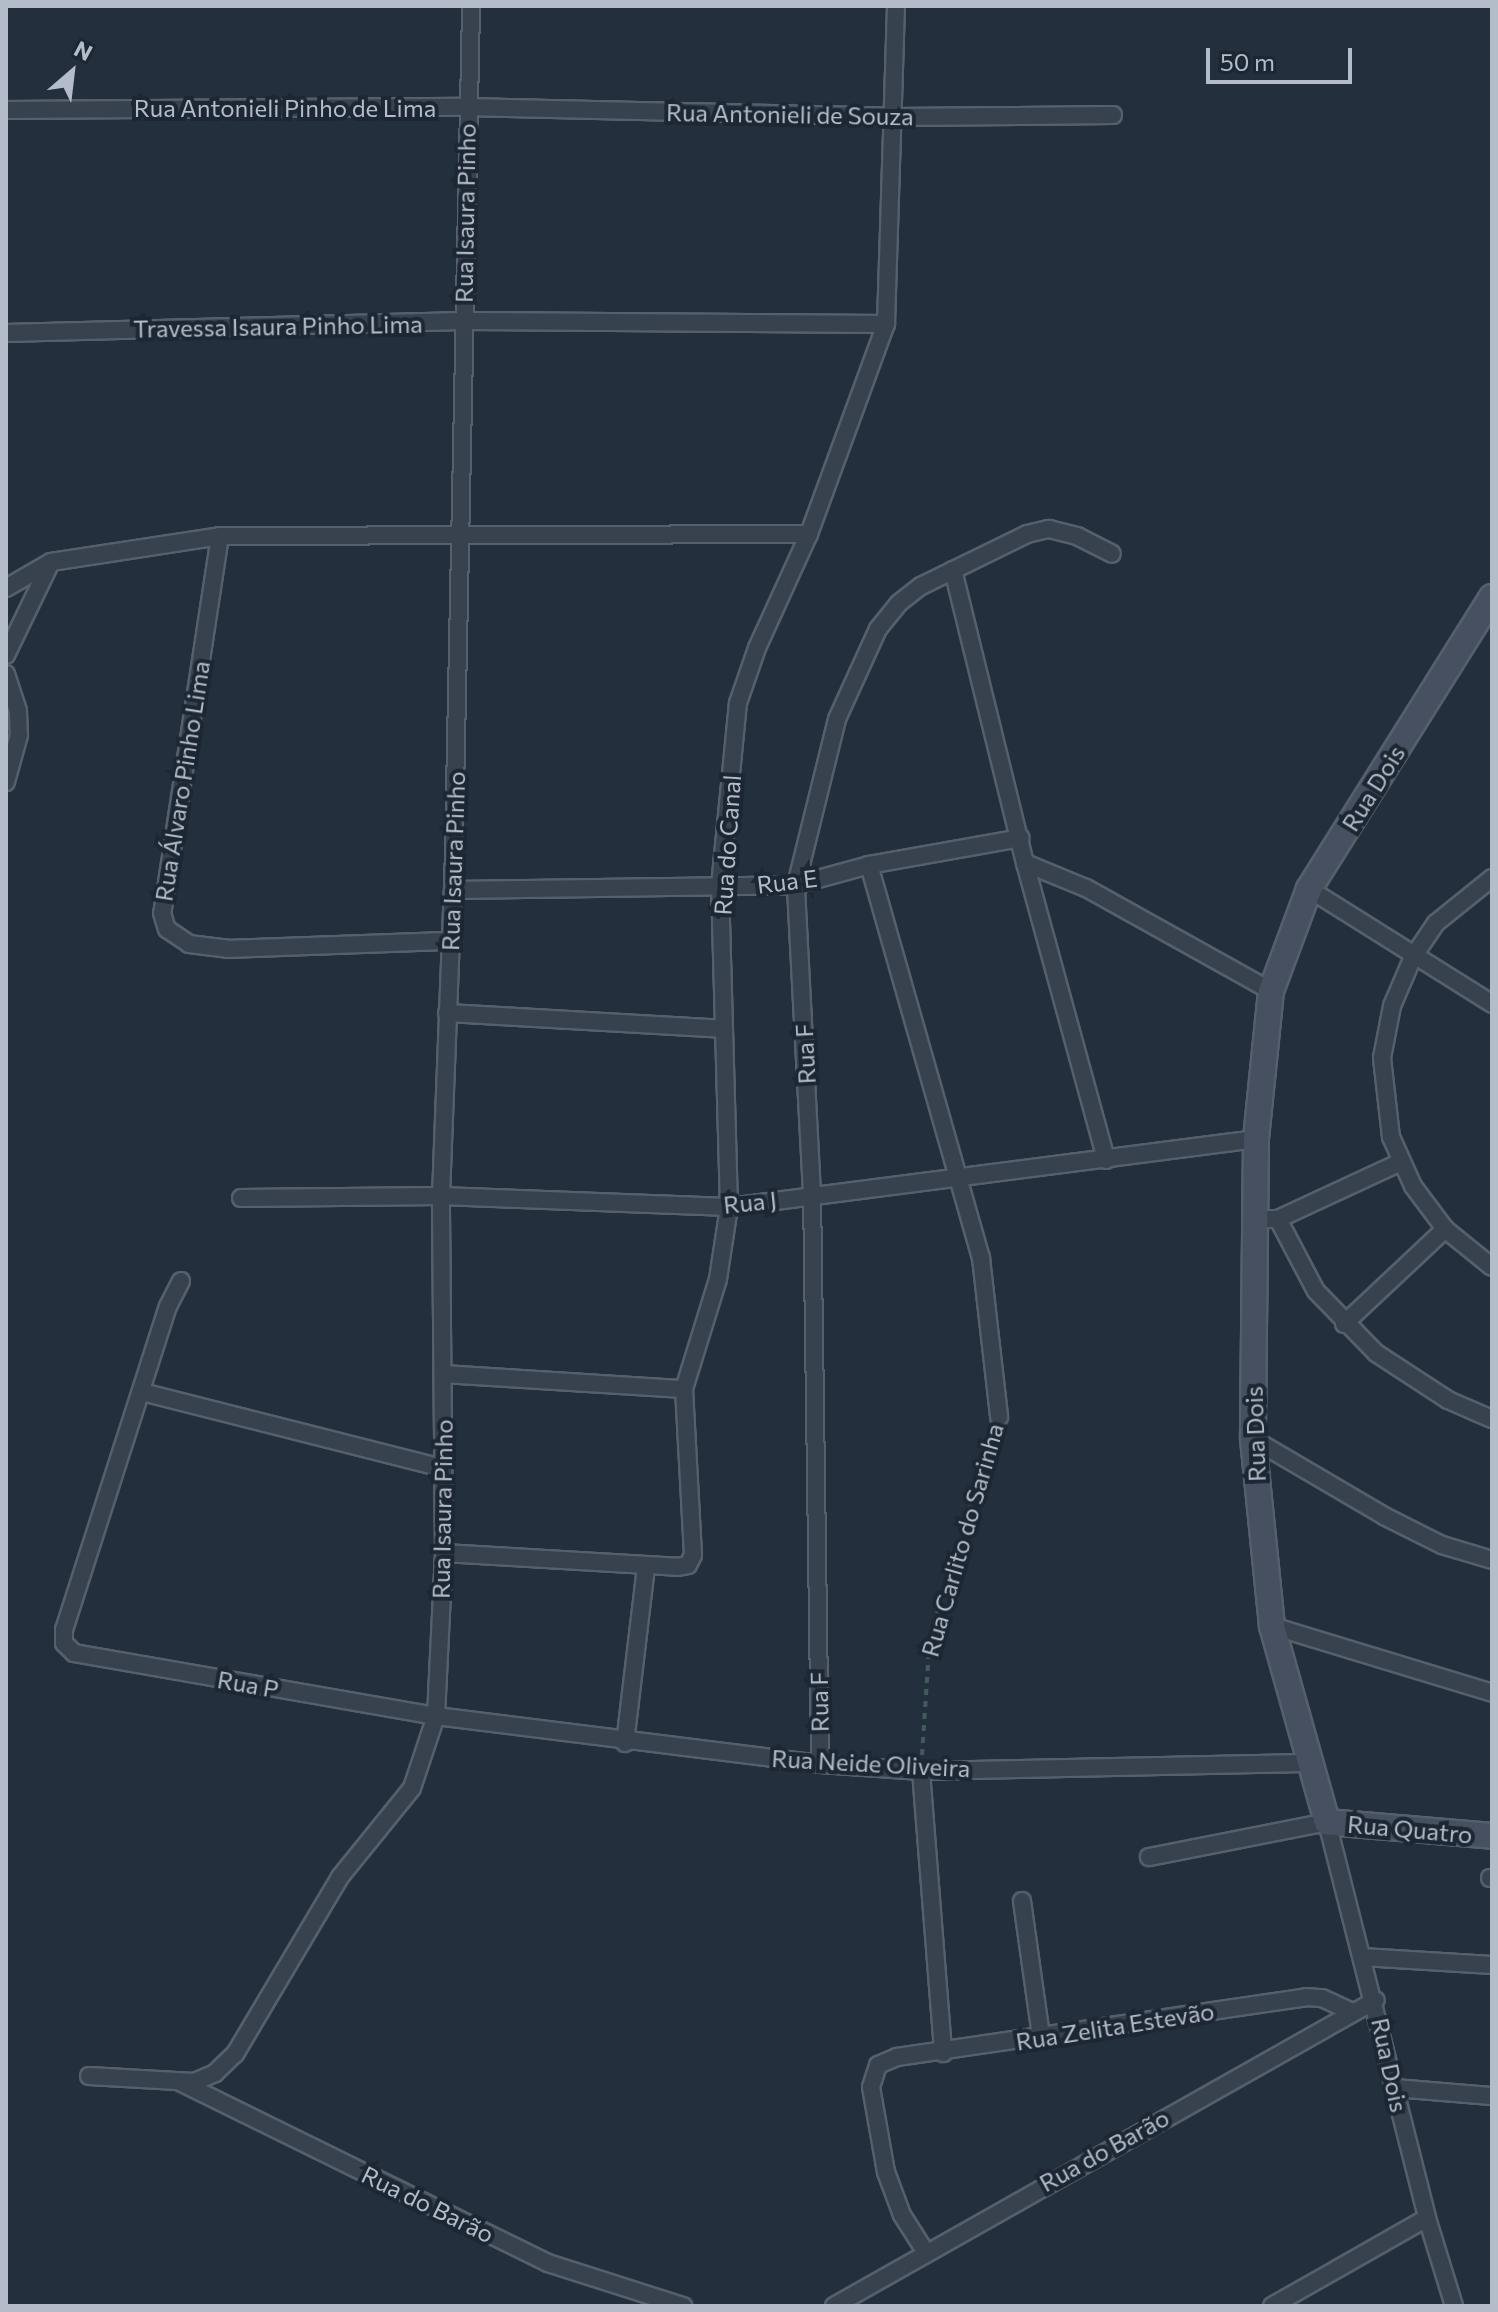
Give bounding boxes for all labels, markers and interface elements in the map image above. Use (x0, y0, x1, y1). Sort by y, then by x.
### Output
north arrow (32, 32, 112, 112)
scale bar (1210, 32, 1356, 82)
text: N (70, 35, 97, 66)
text: 50 m (1220, 47, 1275, 76)
street label: Rua Antonieli Pinho de Lima (134, 94, 436, 122)
street label: Rua Antonieli de Souza (666, 97, 914, 131)
street label: Rua Isaura Pinho (449, 123, 481, 303)
street label: Travessa Isaura Pinho Lima (133, 309, 423, 343)
street label: Rua Álvaro Pinho Lima (149, 659, 215, 903)
street label: Rua Dois (1335, 740, 1411, 836)
street label: Rua Isaura Pinho (435, 771, 471, 951)
street label: Rua do Canal (708, 774, 746, 916)
street label: Rua E (755, 863, 819, 899)
street label: Rua F (789, 1023, 821, 1085)
street label: Rua J (722, 1185, 778, 1219)
street label: Rua Dois (1239, 1386, 1271, 1482)
street label: Rua Isaura Pinho (426, 1419, 458, 1599)
street label: Rua Carlito do Sarinha (915, 1420, 1009, 1660)
street label: Rua P (215, 1664, 281, 1704)
street label: Rua F (804, 1672, 834, 1732)
street label: Rua Neide Oliveira (771, 1743, 971, 1783)
street label: Rua Quatro (1346, 1809, 1474, 1849)
street label: Rua Zelita Estevão (1014, 1996, 1216, 2056)
street label: Rua Dois (1366, 2015, 1414, 2115)
street label: Rua do Barão (1034, 2103, 1174, 2197)
street label: Rua do Barão (357, 2160, 499, 2248)

